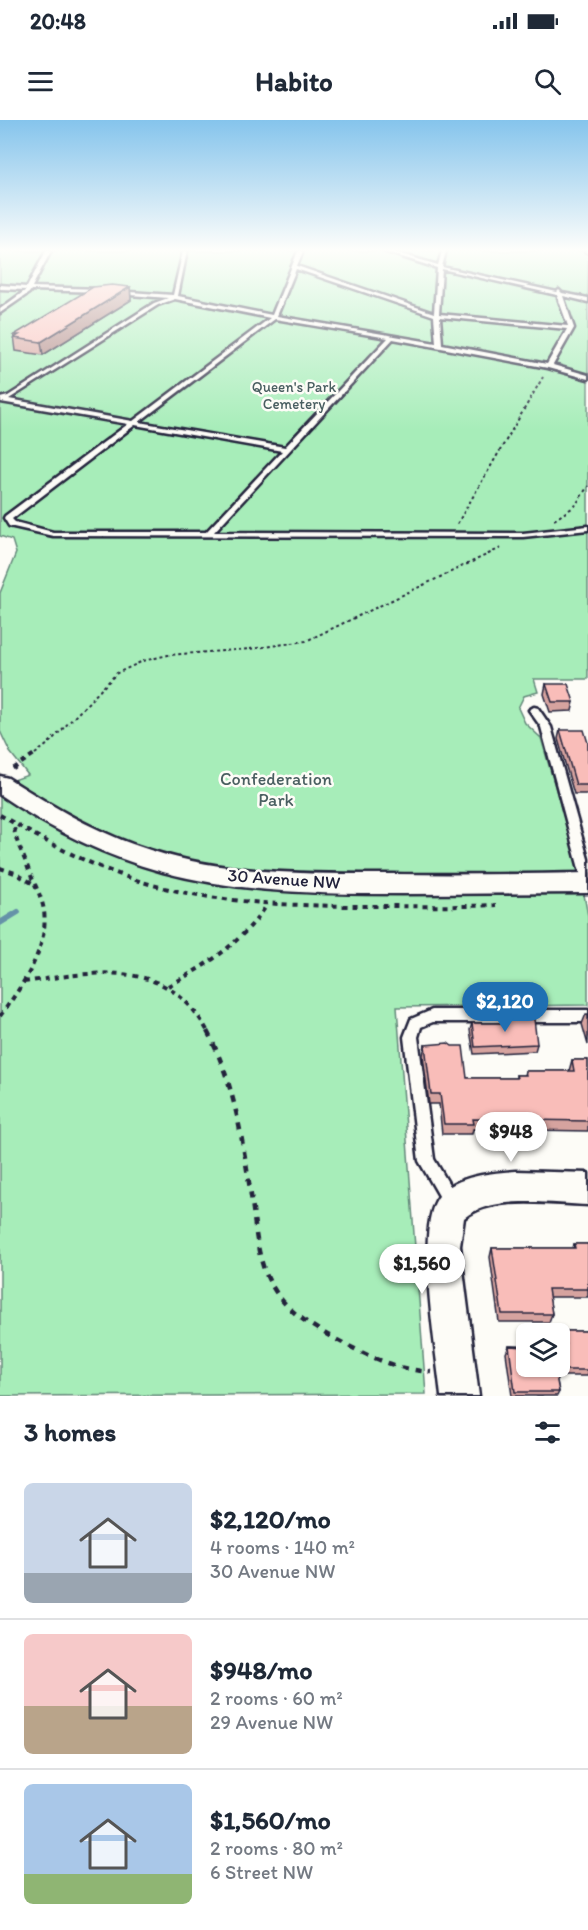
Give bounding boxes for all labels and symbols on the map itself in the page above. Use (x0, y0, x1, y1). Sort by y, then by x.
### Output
park label: Queen's Park Cemetery (252, 378, 336, 413)
park label: Confederation Park (220, 768, 332, 811)
street label: 30 Avenue NW (227, 864, 341, 894)
pin: $2,120 (456, 982, 554, 1033)
pin: $948 (475, 1112, 547, 1163)
pin: $1,560 (373, 1244, 471, 1295)

